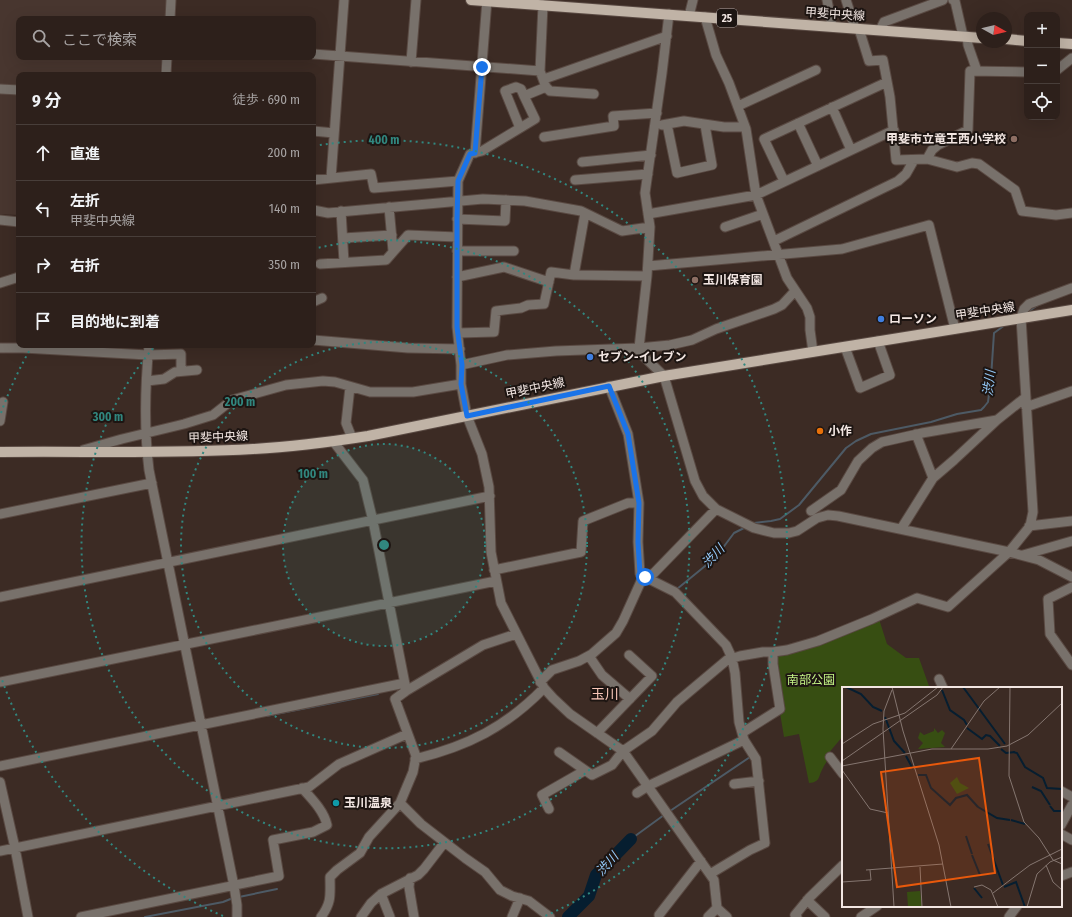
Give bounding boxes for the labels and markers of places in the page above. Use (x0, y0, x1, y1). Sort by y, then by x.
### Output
place label: 甲斐市立竜王西小学校 (886, 132, 1006, 146)
marker: 甲斐市立竜王西小学校 (1009, 134, 1019, 144)
place label: 玉川保育園 (703, 273, 763, 287)
marker: 玉川保育園 (690, 275, 700, 285)
place label: ローソン (889, 312, 937, 326)
marker: ローソン (876, 314, 886, 324)
place label: セブン-イレブン (598, 350, 687, 364)
marker: セブン-イレブン (585, 352, 595, 362)
place label: 小作 (828, 424, 852, 438)
marker: 小作 (815, 426, 825, 436)
centre of rings (377, 538, 391, 552)
place label: 玉川温泉 (344, 796, 392, 810)
marker: 玉川温泉 (331, 798, 341, 808)

